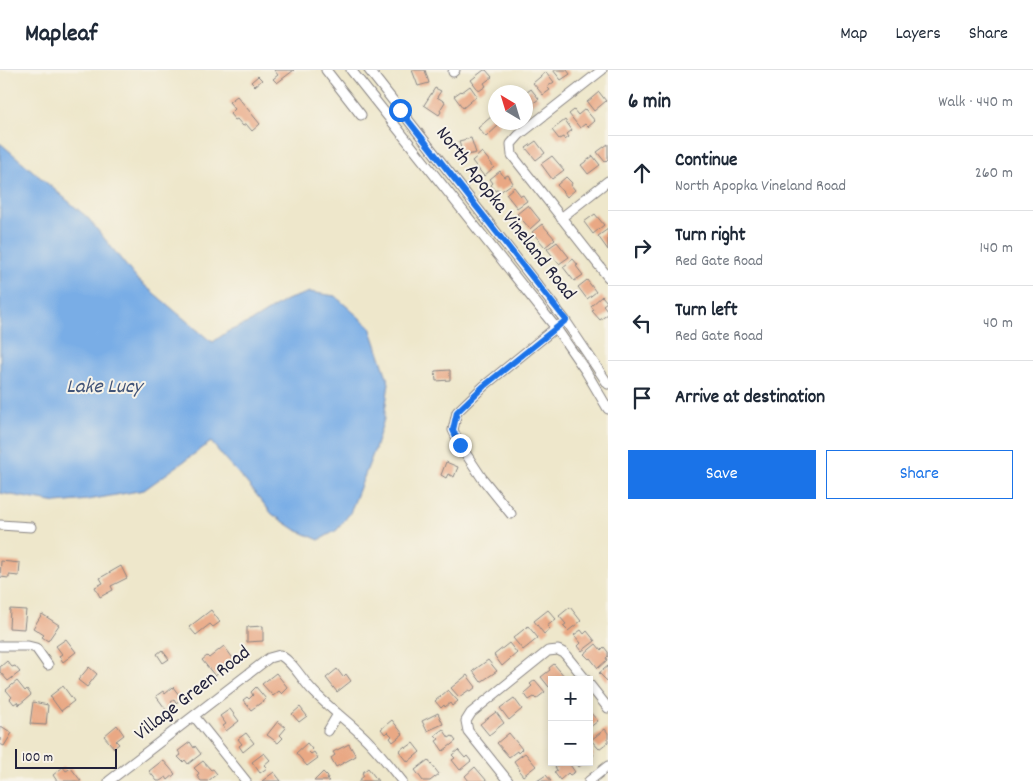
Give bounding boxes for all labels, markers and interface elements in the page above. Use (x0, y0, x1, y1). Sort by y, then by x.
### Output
text: Mapleaf (25, 18, 97, 52)
text: Map (840, 22, 867, 47)
text: Layers (895, 22, 941, 47)
text: Share (969, 22, 1008, 47)
north arrow (488, 85, 533, 130)
text: 6 min (628, 88, 671, 118)
text: Walk · 440 m (938, 91, 1013, 114)
route start (389, 99, 412, 122)
street label: North Apopka Vineland Road (428, 121, 582, 307)
text: Continue (675, 148, 737, 175)
icon: ahead (628, 159, 656, 187)
text: 260 m (975, 162, 1013, 185)
text: North Apopka Vineland Road (675, 175, 846, 198)
text: Turn right (675, 223, 746, 250)
icon: right (628, 234, 656, 262)
text: 140 m (979, 237, 1013, 260)
text: Red Gate Road (675, 250, 763, 273)
text: Turn left (675, 298, 738, 325)
icon: left (628, 309, 656, 337)
text: 40 m (983, 312, 1013, 335)
text: Red Gate Road (675, 325, 763, 348)
water label: Lake Lucy (66, 373, 144, 403)
icon: arrive (628, 384, 656, 412)
text: Arrive at destination (675, 385, 825, 412)
route end (449, 434, 472, 457)
button: Save (628, 450, 816, 499)
button: Share (826, 450, 1013, 499)
street label: Village Green Road (129, 640, 257, 748)
map controls (548, 676, 593, 766)
button: + (548, 676, 593, 721)
button: − (548, 721, 593, 766)
scale bar (15, 746, 118, 769)
text: 100 m (22, 748, 53, 768)

